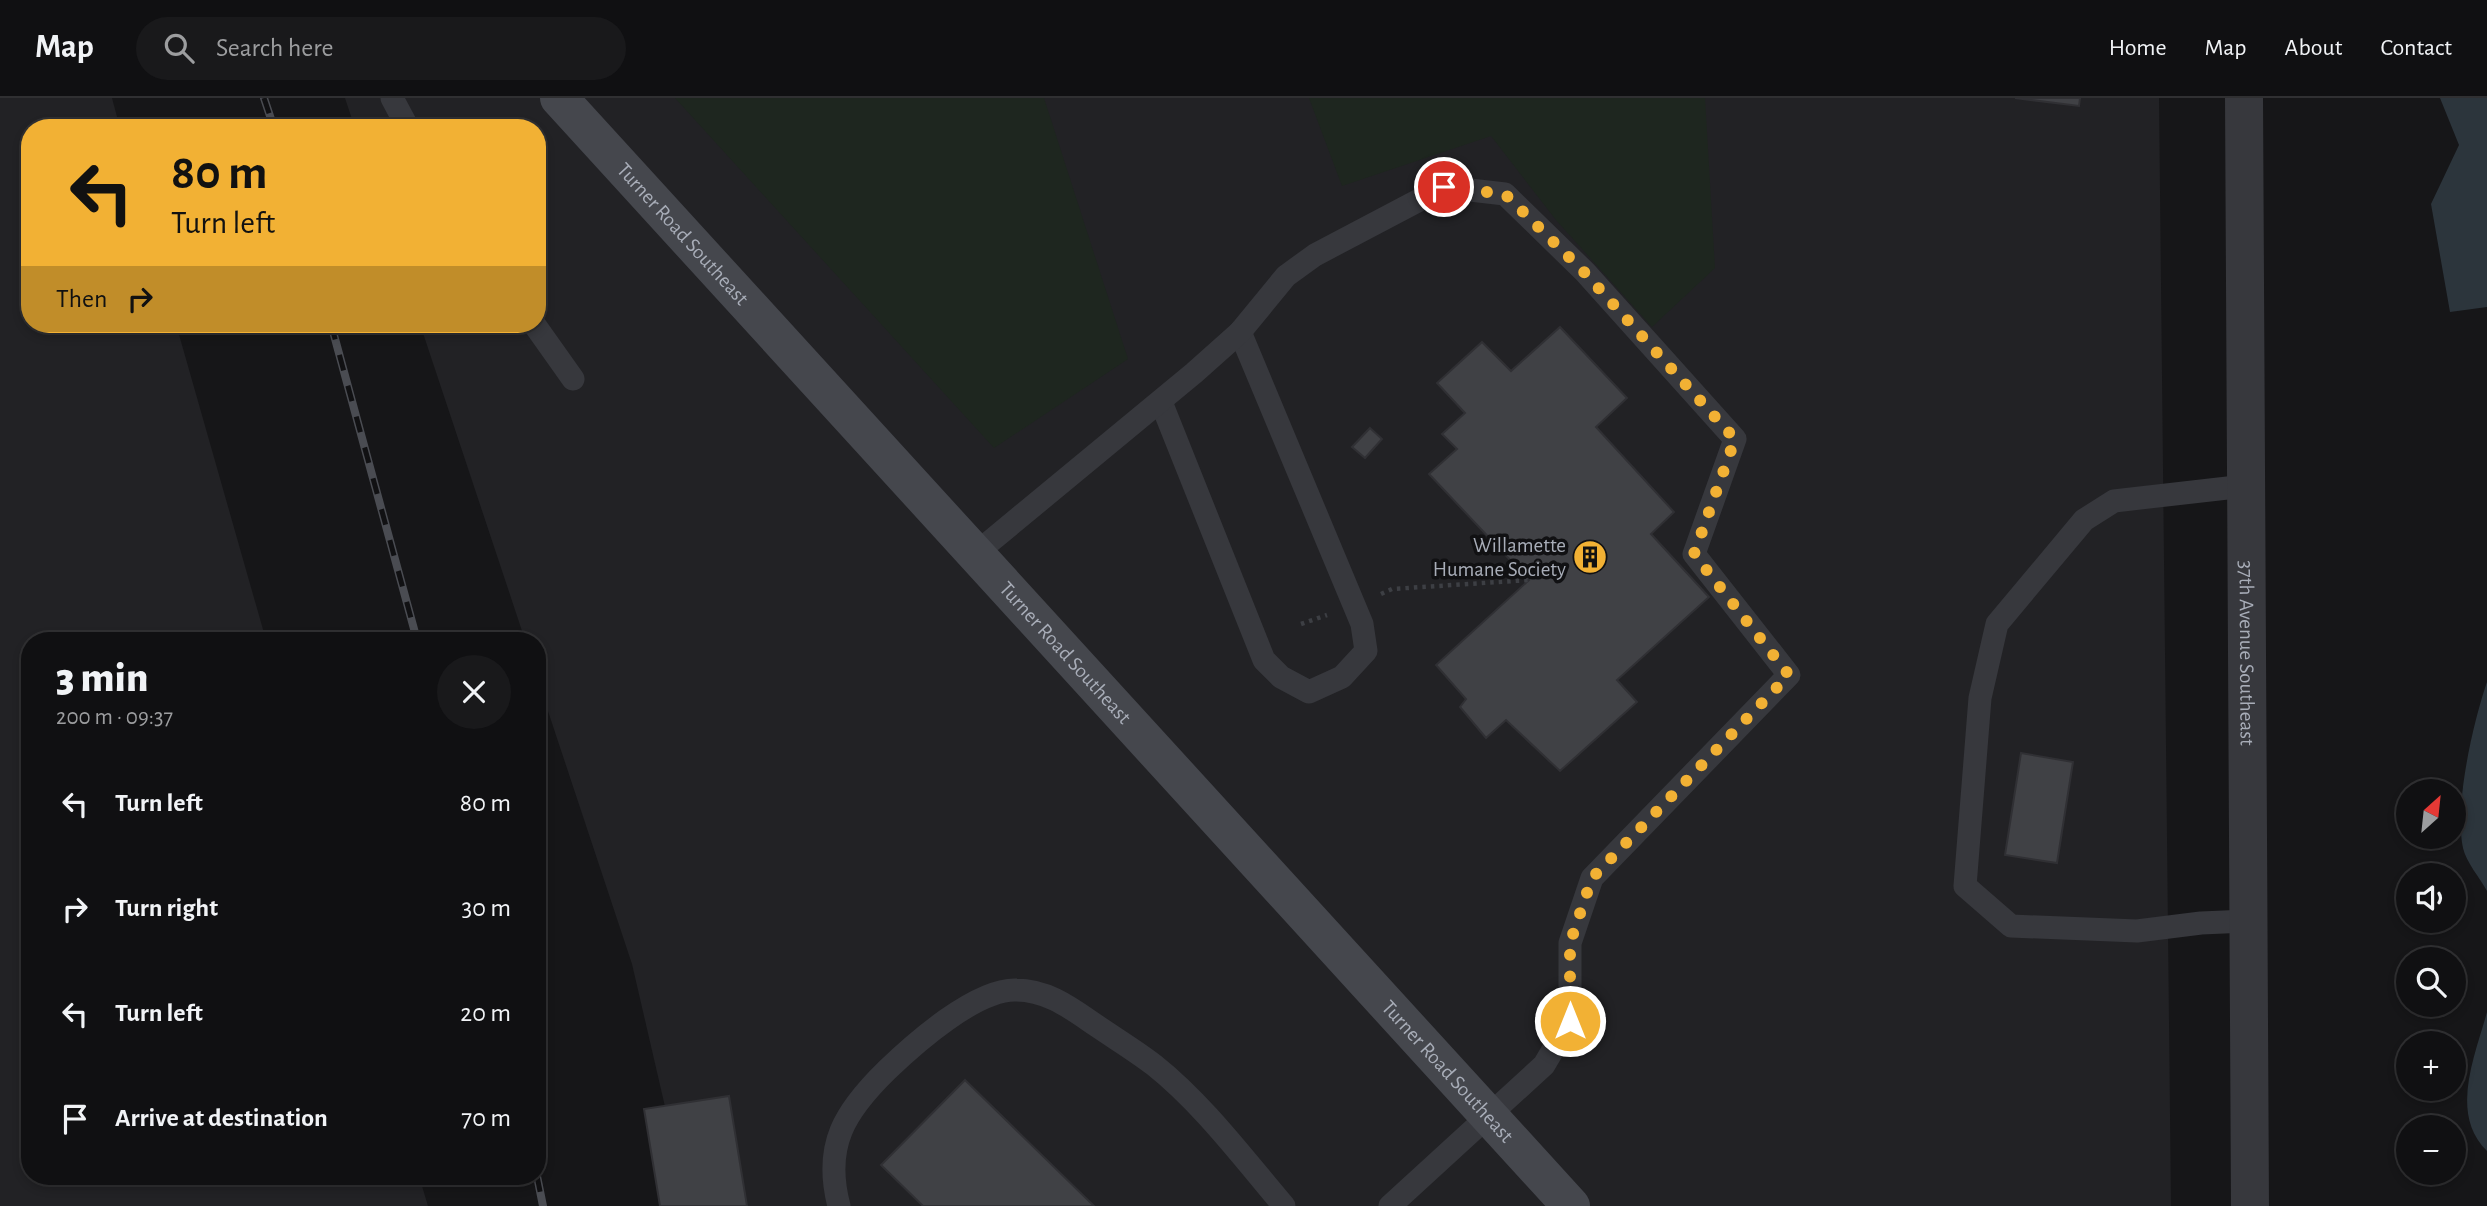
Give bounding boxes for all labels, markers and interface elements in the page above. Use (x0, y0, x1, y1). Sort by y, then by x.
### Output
search box (136, 17, 626, 80)
icon: search (160, 29, 198, 67)
text: Map (35, 31, 94, 64)
text: Search here (216, 35, 334, 61)
text: Home (2109, 36, 2167, 60)
text: Map (2205, 36, 2247, 60)
text: About (2285, 36, 2342, 60)
text: Contact (2380, 36, 2452, 60)
icon: left (56, 147, 147, 238)
text: 80 m (171, 149, 268, 198)
pin (1414, 157, 1474, 217)
street label: Turner Road Southeast (613, 159, 753, 309)
icon: arrive (1425, 168, 1463, 206)
text: Turn left (171, 207, 275, 239)
icon: right (121, 280, 159, 318)
text: Then (56, 286, 107, 312)
place label: Willamette Humane Society (1433, 535, 1566, 580)
building icon: Willamette Humane Society (1571, 538, 1609, 576)
street label: 37th Avenue Southeast (2236, 560, 2258, 746)
street label: Turner Road Southeast (996, 577, 1136, 728)
button: close (437, 655, 511, 729)
text: 3 min (56, 657, 148, 699)
text: 200 m · 09:37 (56, 706, 173, 729)
north arrow (2396, 779, 2466, 849)
map controls (2396, 779, 2466, 1185)
icon: left (56, 785, 94, 823)
text: Turn left (115, 790, 203, 816)
text: 80 m (460, 790, 511, 816)
button: sound (2396, 863, 2466, 933)
icon: right (56, 890, 94, 928)
text: Turn right (115, 895, 218, 921)
text: 30 m (461, 895, 511, 921)
button: search (2396, 947, 2466, 1017)
position arrow (1533, 984, 1607, 1058)
icon: left (56, 995, 94, 1033)
street label: Turner Road Southeast (1378, 996, 1518, 1146)
text: Turn left (115, 1000, 203, 1026)
text: 20 m (460, 1000, 511, 1026)
button: + (2396, 1031, 2466, 1101)
icon: arrive (56, 1100, 94, 1138)
text: Arrive at destination (115, 1105, 328, 1131)
text: 70 m (461, 1105, 511, 1131)
button: − (2396, 1115, 2466, 1185)

